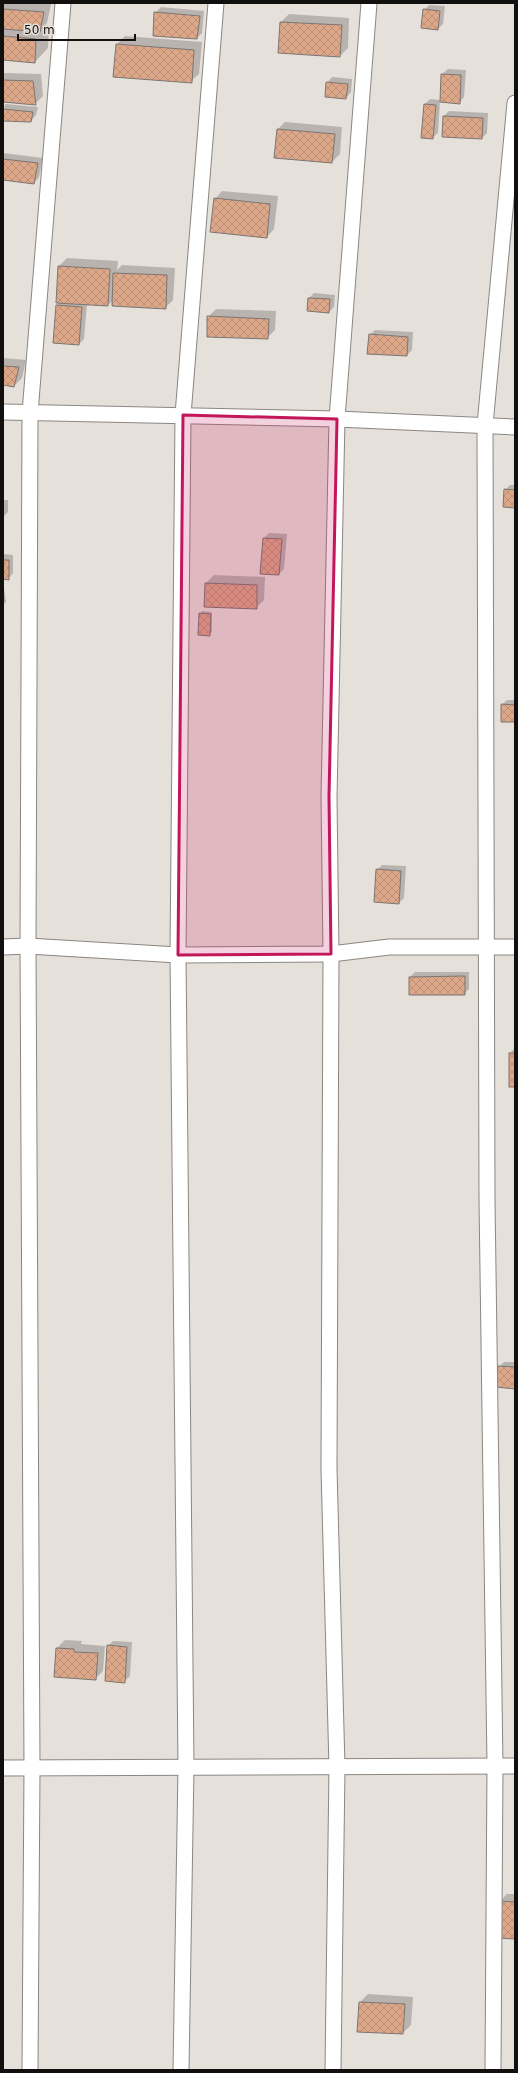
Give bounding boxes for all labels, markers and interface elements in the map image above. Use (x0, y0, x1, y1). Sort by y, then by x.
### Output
scale bar (18, 16, 135, 42)
text: 50 m (24, 23, 55, 37)

